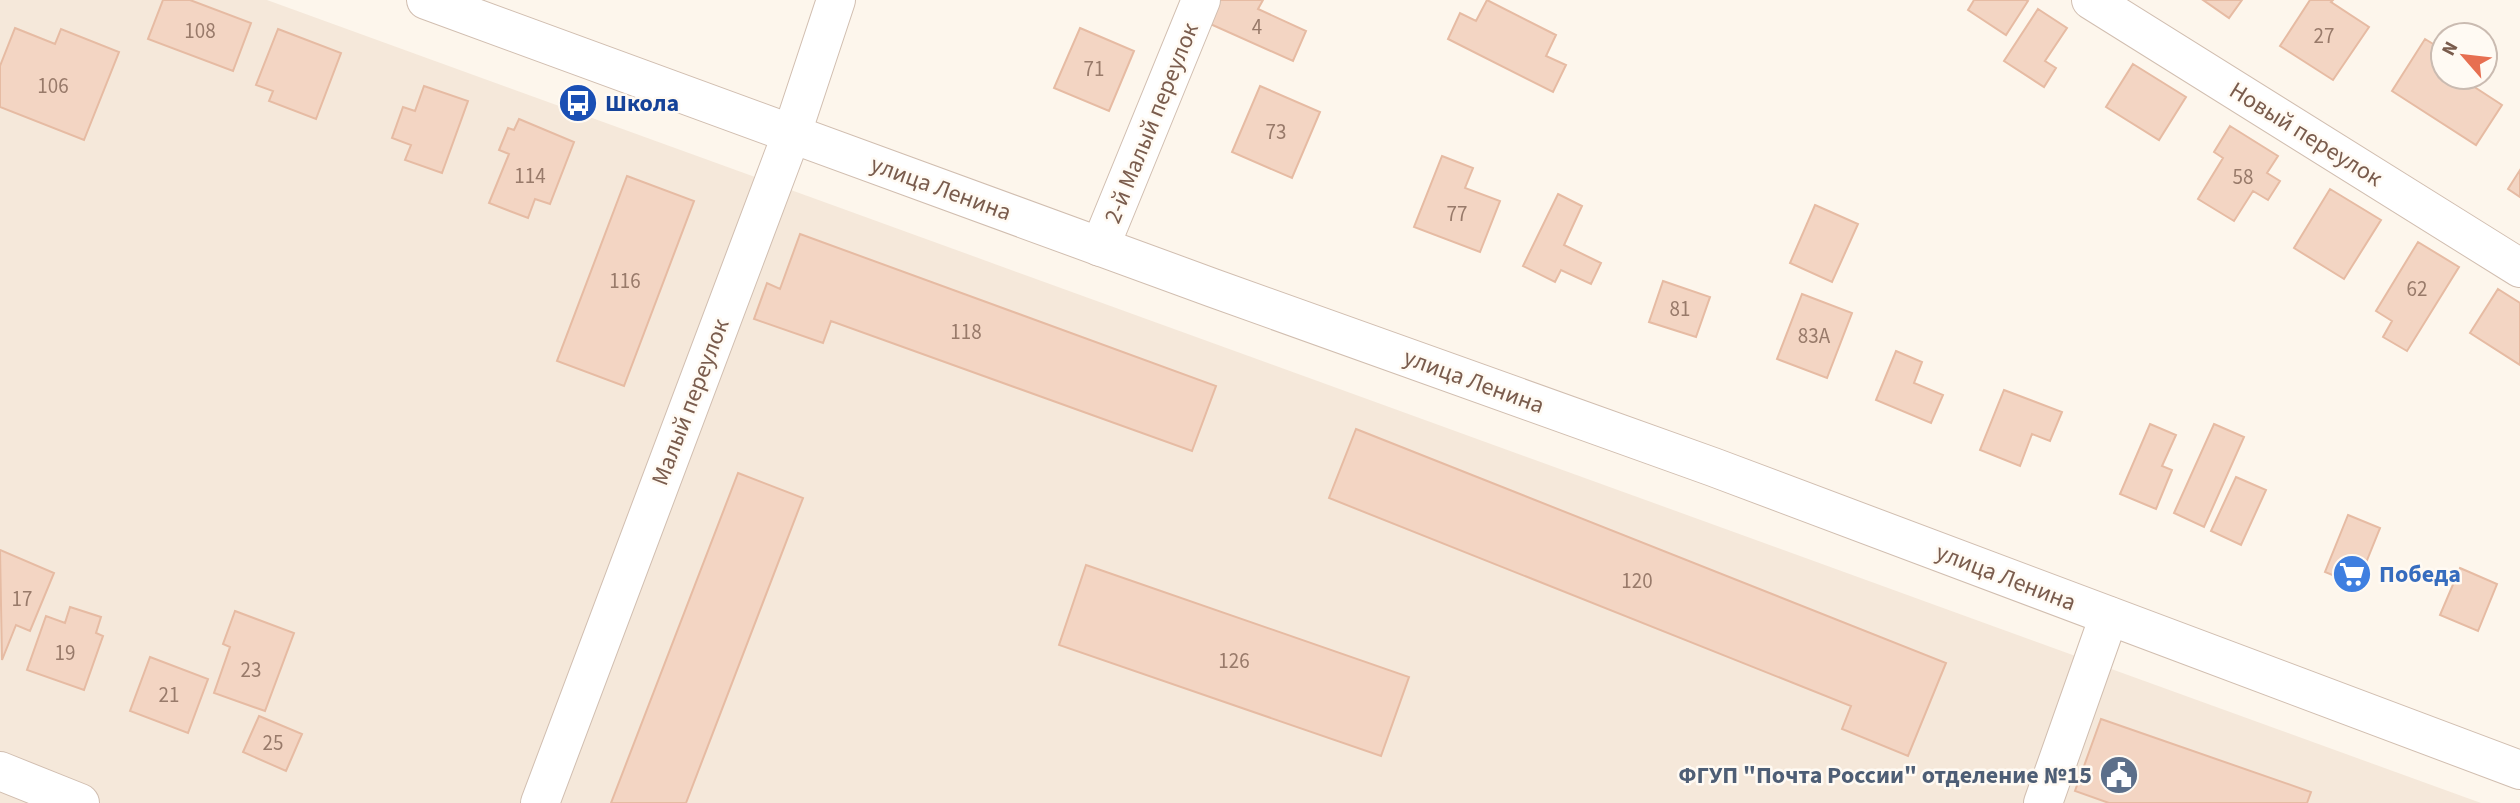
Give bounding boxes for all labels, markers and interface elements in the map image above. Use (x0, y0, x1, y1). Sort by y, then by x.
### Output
house number: 4 (1252, 12, 1262, 42)
house number: 108 (184, 16, 216, 46)
street label: 2-й Малый переулок (1095, 17, 1208, 229)
house number: 27 (2314, 21, 2334, 51)
north arrow (2429, 21, 2499, 91)
text: N (2435, 37, 2465, 61)
house number: 71 (1084, 54, 1104, 84)
house number: 106 (37, 71, 69, 101)
street label: Новый переулок (2222, 73, 2389, 196)
bus stop icon: Школа (557, 82, 599, 124)
place label: Школа (605, 86, 679, 121)
house number: 73 (1266, 117, 1286, 147)
street label: улица Ленина (866, 147, 1016, 230)
house number: 114 (514, 161, 546, 191)
house number: 58 (2233, 162, 2253, 192)
house number: 77 (1447, 199, 1467, 229)
house number: 116 (609, 266, 641, 296)
house number: 62 (2407, 274, 2427, 304)
house number: 81 (1670, 294, 1690, 324)
street label: Малый переулок (643, 314, 738, 491)
house number: 118 (950, 317, 982, 347)
house number: 83А (1798, 321, 1831, 351)
street label: улица Ленина (1399, 340, 1549, 423)
street label: улица Ленина (1931, 535, 2081, 620)
supermarket icon: Победа (2331, 553, 2373, 595)
place label: Победа (2379, 557, 2461, 592)
house number: 120 (1621, 566, 1653, 596)
house number: 17 (12, 584, 32, 614)
house number: 19 (55, 638, 75, 668)
house number: 126 (1218, 646, 1250, 676)
house number: 23 (241, 655, 261, 685)
house number: 21 (159, 680, 179, 710)
house number: 25 (263, 728, 283, 758)
public building icon: ФГУП "Почта России" отделение №15 (2098, 754, 2140, 796)
place label: ФГУП "Почта России" отделение №15 (1678, 758, 2092, 793)

